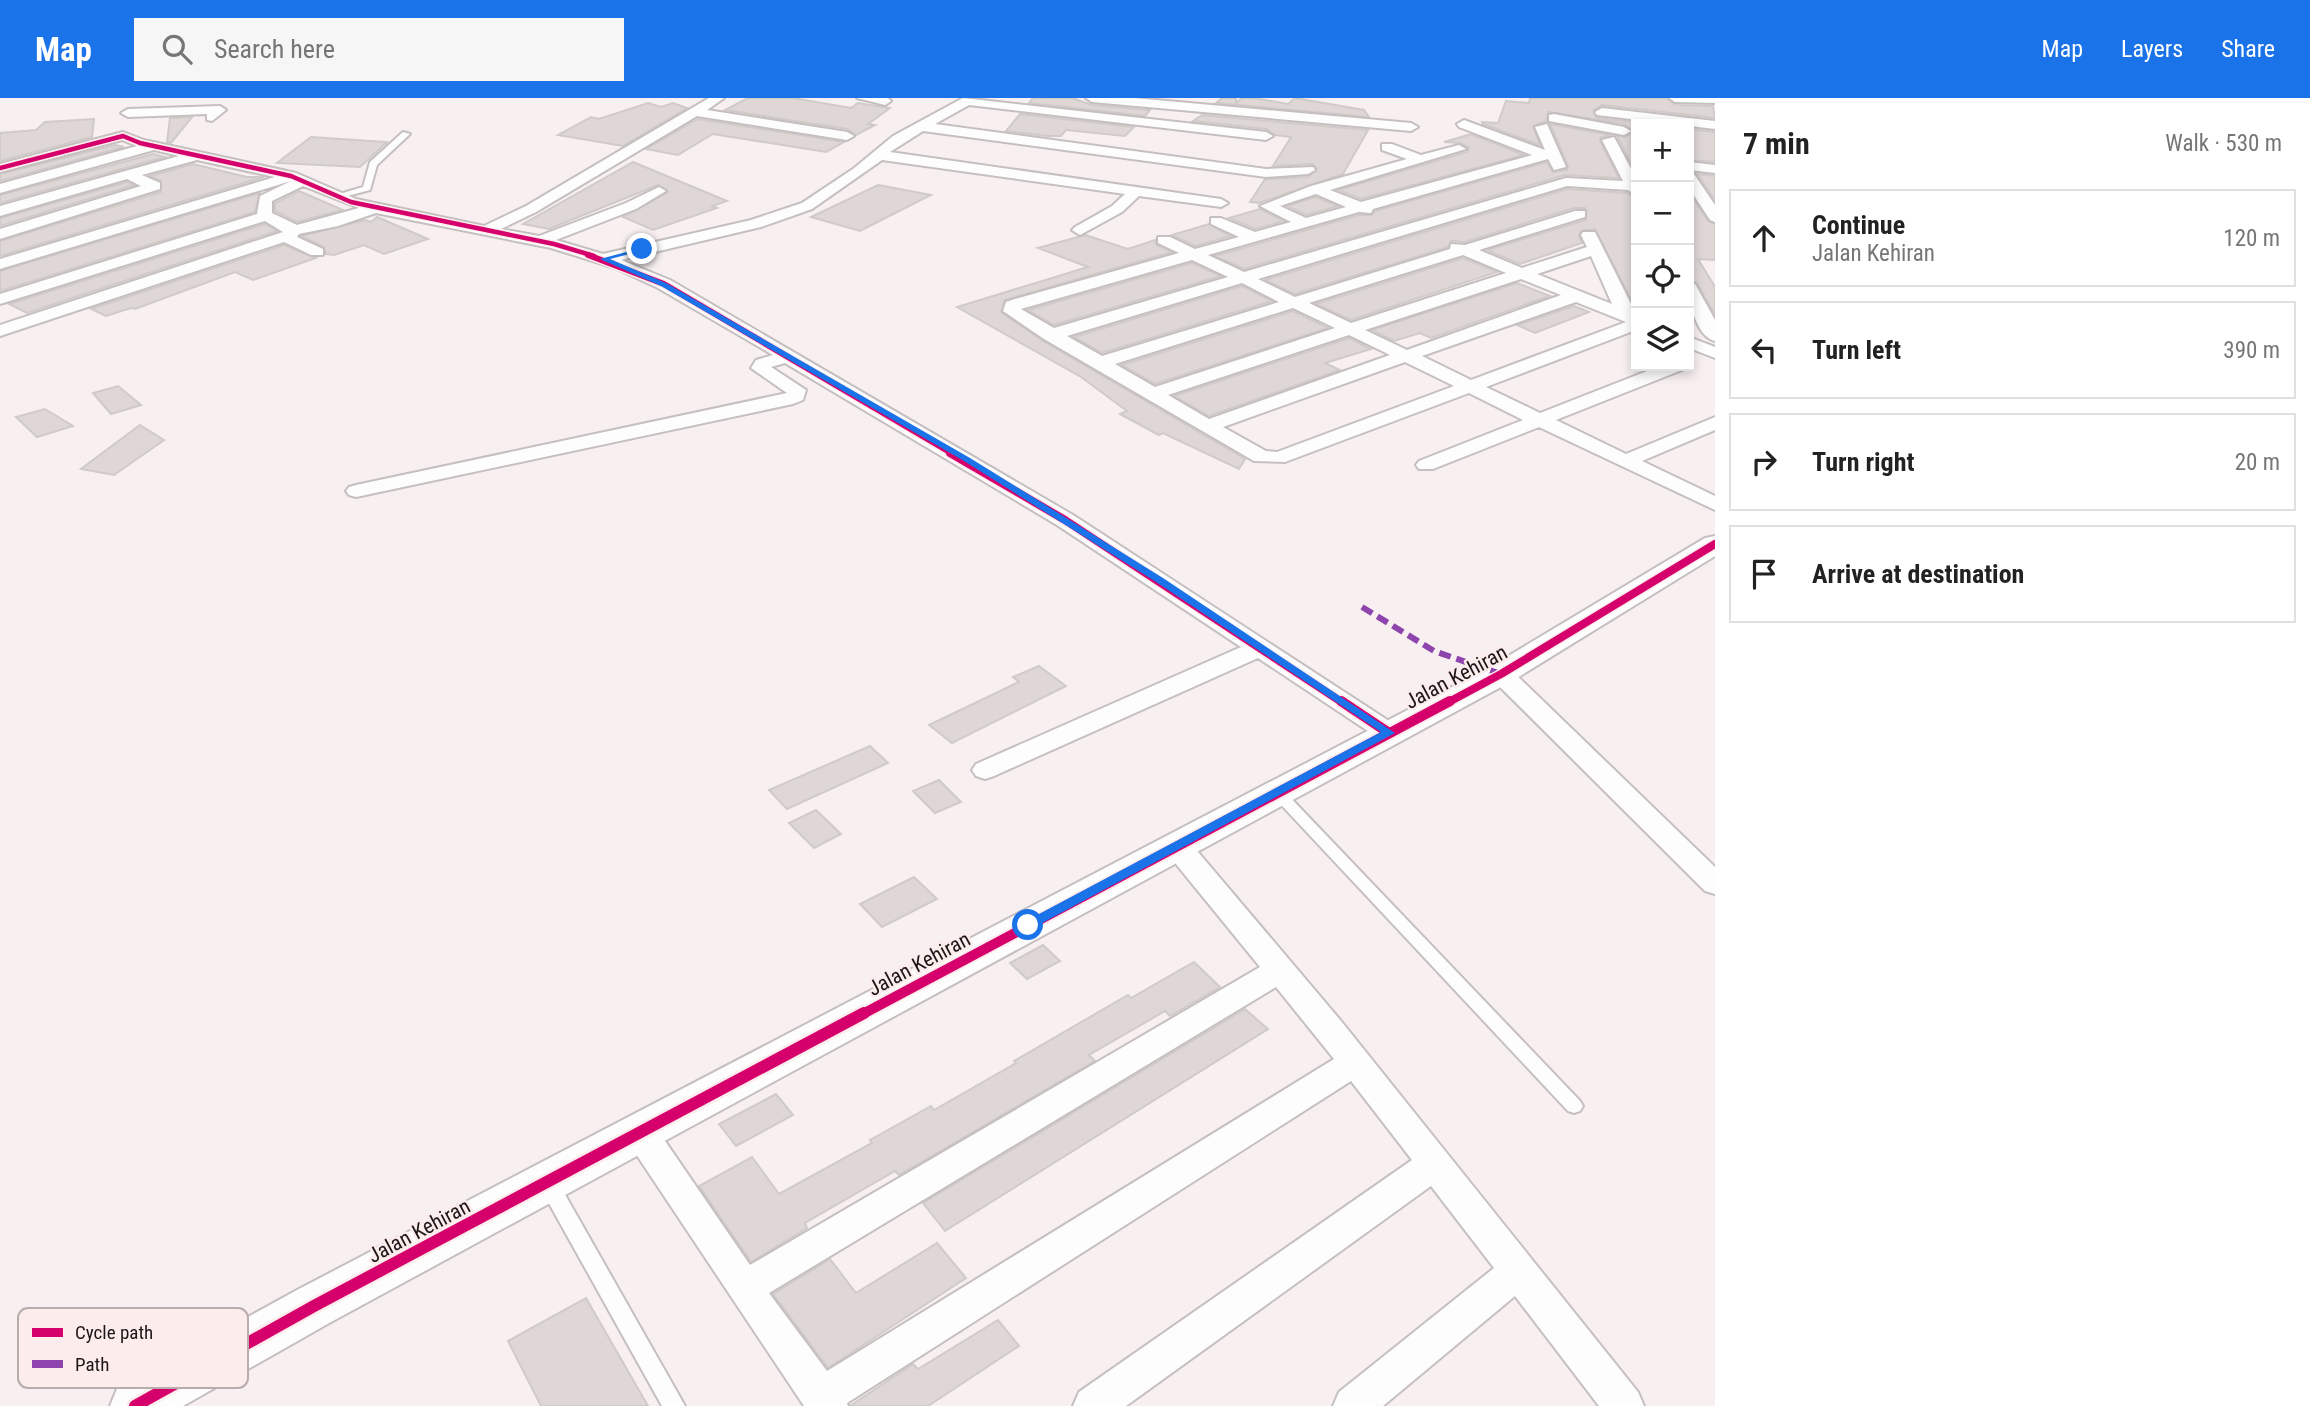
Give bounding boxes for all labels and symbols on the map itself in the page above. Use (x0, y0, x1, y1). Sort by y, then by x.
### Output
route end (626, 233, 657, 264)
street label: Jalan Kehiran (1401, 640, 1511, 714)
route start (1012, 909, 1043, 940)
street label: Jalan Kehiran (864, 927, 974, 1001)
street label: Jalan Kehiran (364, 1194, 474, 1268)
legend (18, 1308, 248, 1388)
text: Cycle path (75, 1321, 153, 1344)
text: Path (75, 1353, 109, 1376)

